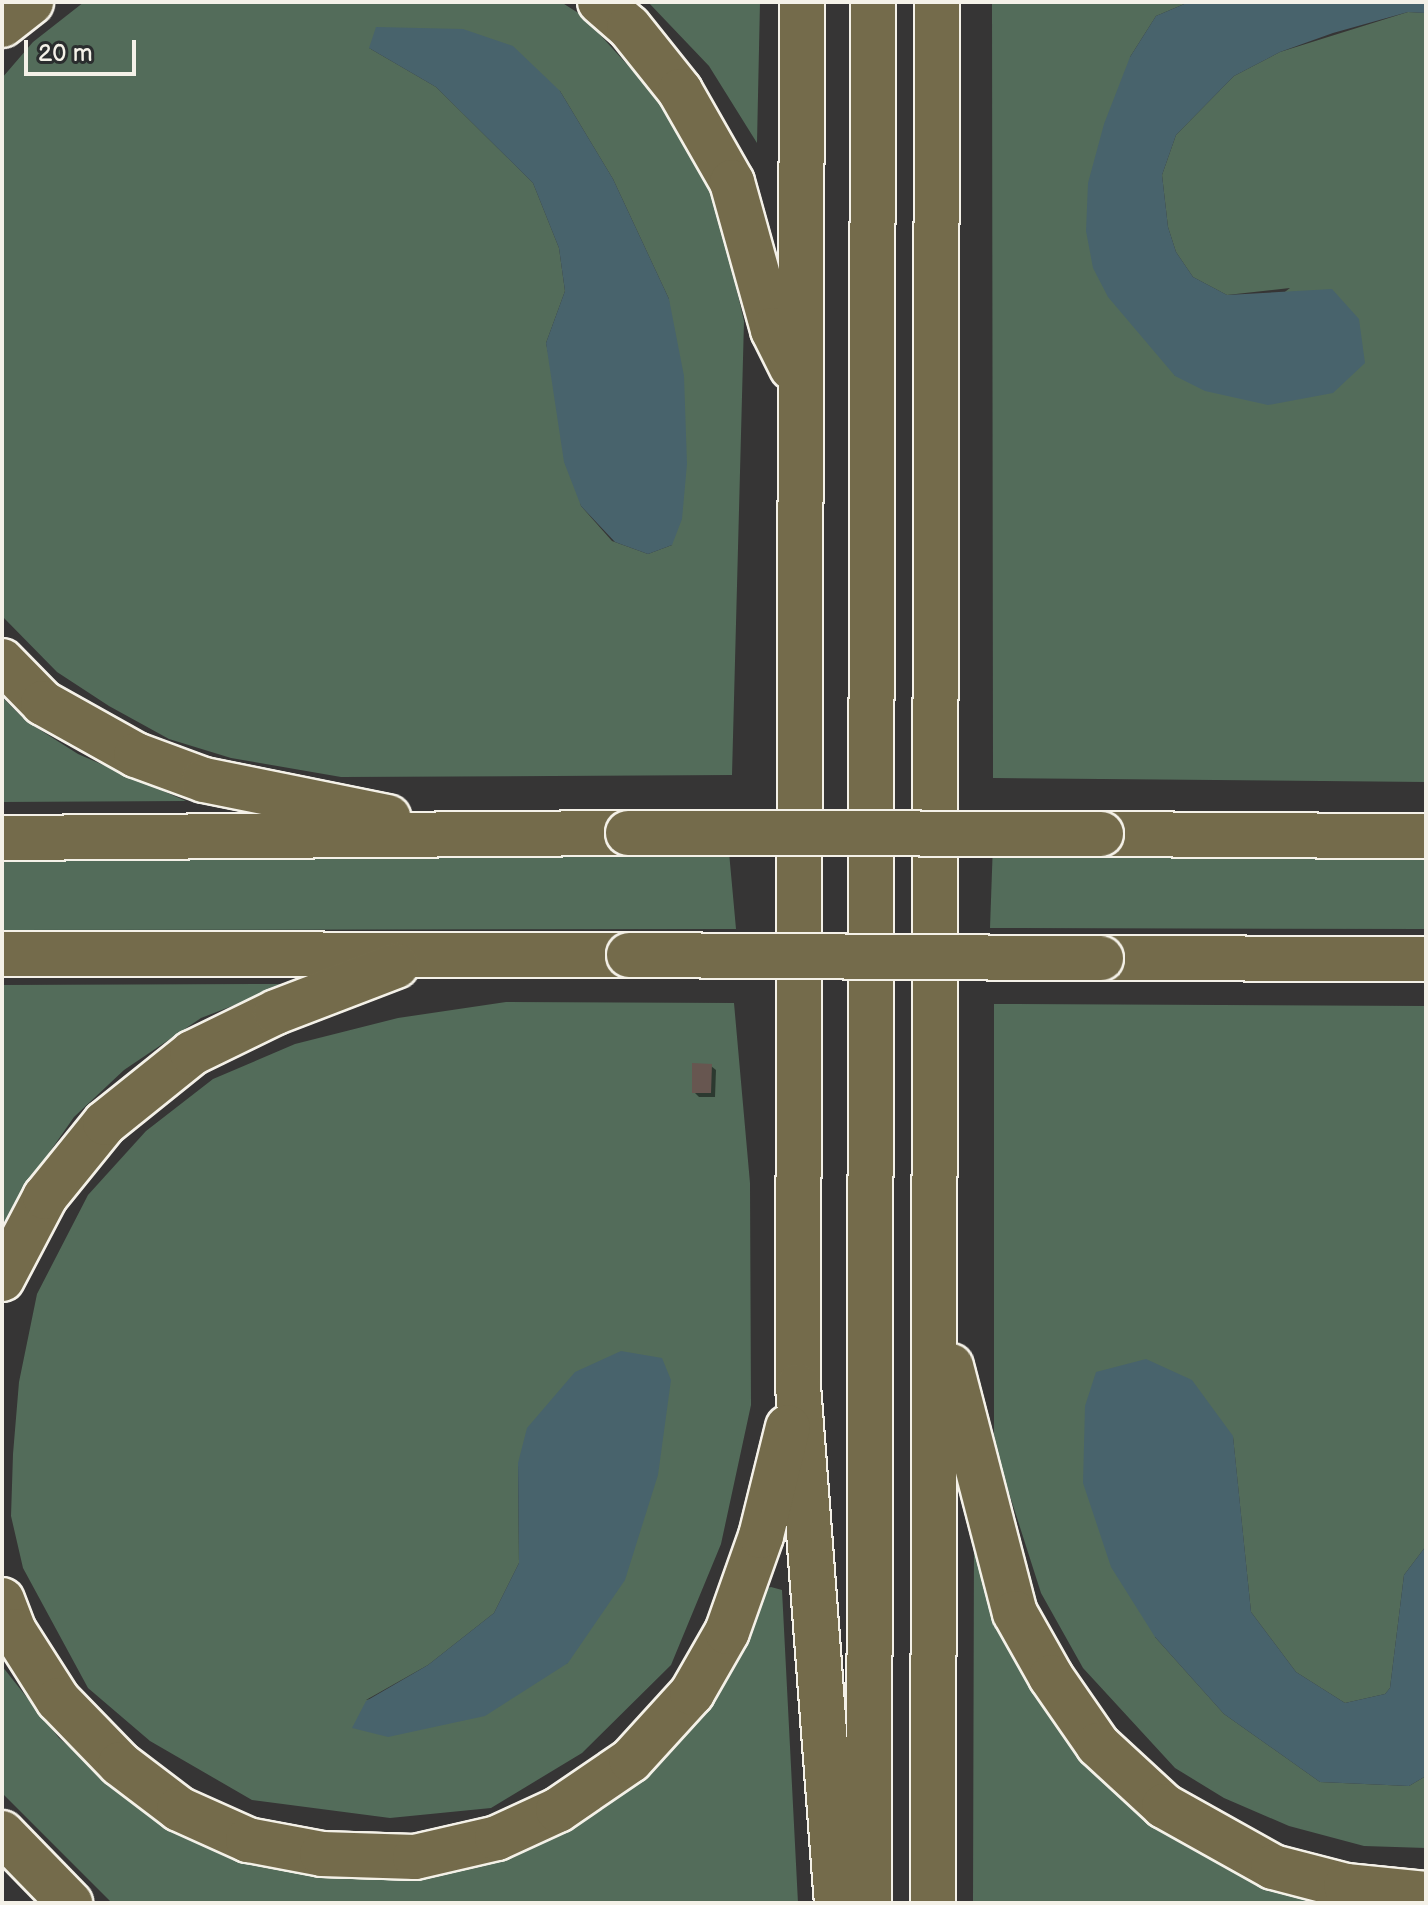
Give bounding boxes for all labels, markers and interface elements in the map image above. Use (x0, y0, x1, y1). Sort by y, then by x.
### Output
scale bar (28, 24, 140, 74)
text: 20 m (38, 39, 93, 68)

